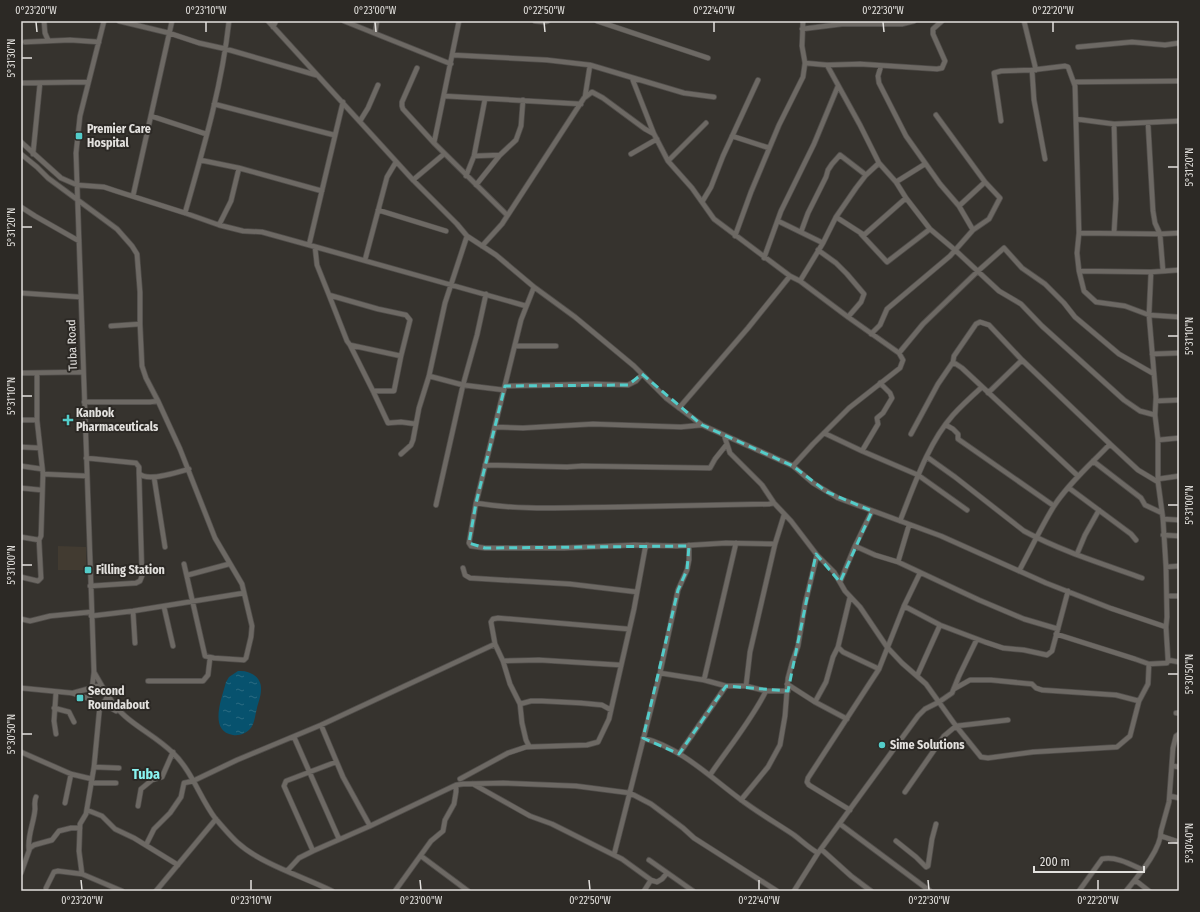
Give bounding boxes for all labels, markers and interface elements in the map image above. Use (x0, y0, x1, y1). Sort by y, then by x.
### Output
text: 0°23'20"W (15, 5, 57, 17)
text: 0°23'10"W (185, 5, 227, 17)
text: 0°23'00"W (354, 5, 397, 17)
text: 0°22'50"W (523, 5, 565, 17)
text: 0°22'40"W (693, 5, 735, 17)
text: 0°22'30"W (862, 5, 904, 17)
text: 0°22'20"W (1032, 5, 1074, 17)
text: 5°31'30"N (6, 39, 18, 77)
place label: Premier Care Hospital (87, 122, 151, 150)
marker: Premier Care Hospital (74, 131, 84, 141)
text: 5°31'20"N (1184, 148, 1196, 186)
text: 5°31'20"N (6, 208, 18, 246)
text: 5°31'10"N (1184, 317, 1196, 355)
street label: Tuba Road (64, 319, 80, 371)
text: 5°31'10"N (6, 377, 18, 415)
place label: Kanbok Pharmaceuticals (76, 406, 159, 434)
marker: Kanbok Pharmaceuticals (63, 415, 73, 425)
text: 5°31'00"N (1184, 485, 1196, 525)
text: 5°31'00"N (6, 545, 18, 585)
place label: Filling Station (96, 563, 165, 577)
marker: Filling Station (83, 565, 93, 575)
text: 5°30'50"N (1184, 654, 1196, 694)
place label: Second Roundabout (88, 684, 150, 712)
marker: Second Roundabout (75, 693, 85, 703)
text: 5°30'50"N (6, 714, 18, 754)
place label: Sime Solutions (890, 738, 965, 752)
marker: Sime Solutions (877, 740, 887, 750)
district label: Tuba (132, 766, 160, 783)
text: 5°30'40"N (1184, 823, 1196, 863)
scale bar (1034, 848, 1144, 874)
text: 200 m (1040, 855, 1070, 869)
text: 0°23'20"W (61, 895, 103, 907)
text: 0°23'10"W (230, 895, 272, 907)
text: 0°23'00"W (400, 895, 443, 907)
text: 0°22'50"W (569, 895, 611, 907)
text: 0°22'40"W (738, 895, 780, 907)
text: 0°22'30"W (908, 895, 950, 907)
text: 0°22'20"W (1077, 895, 1119, 907)

